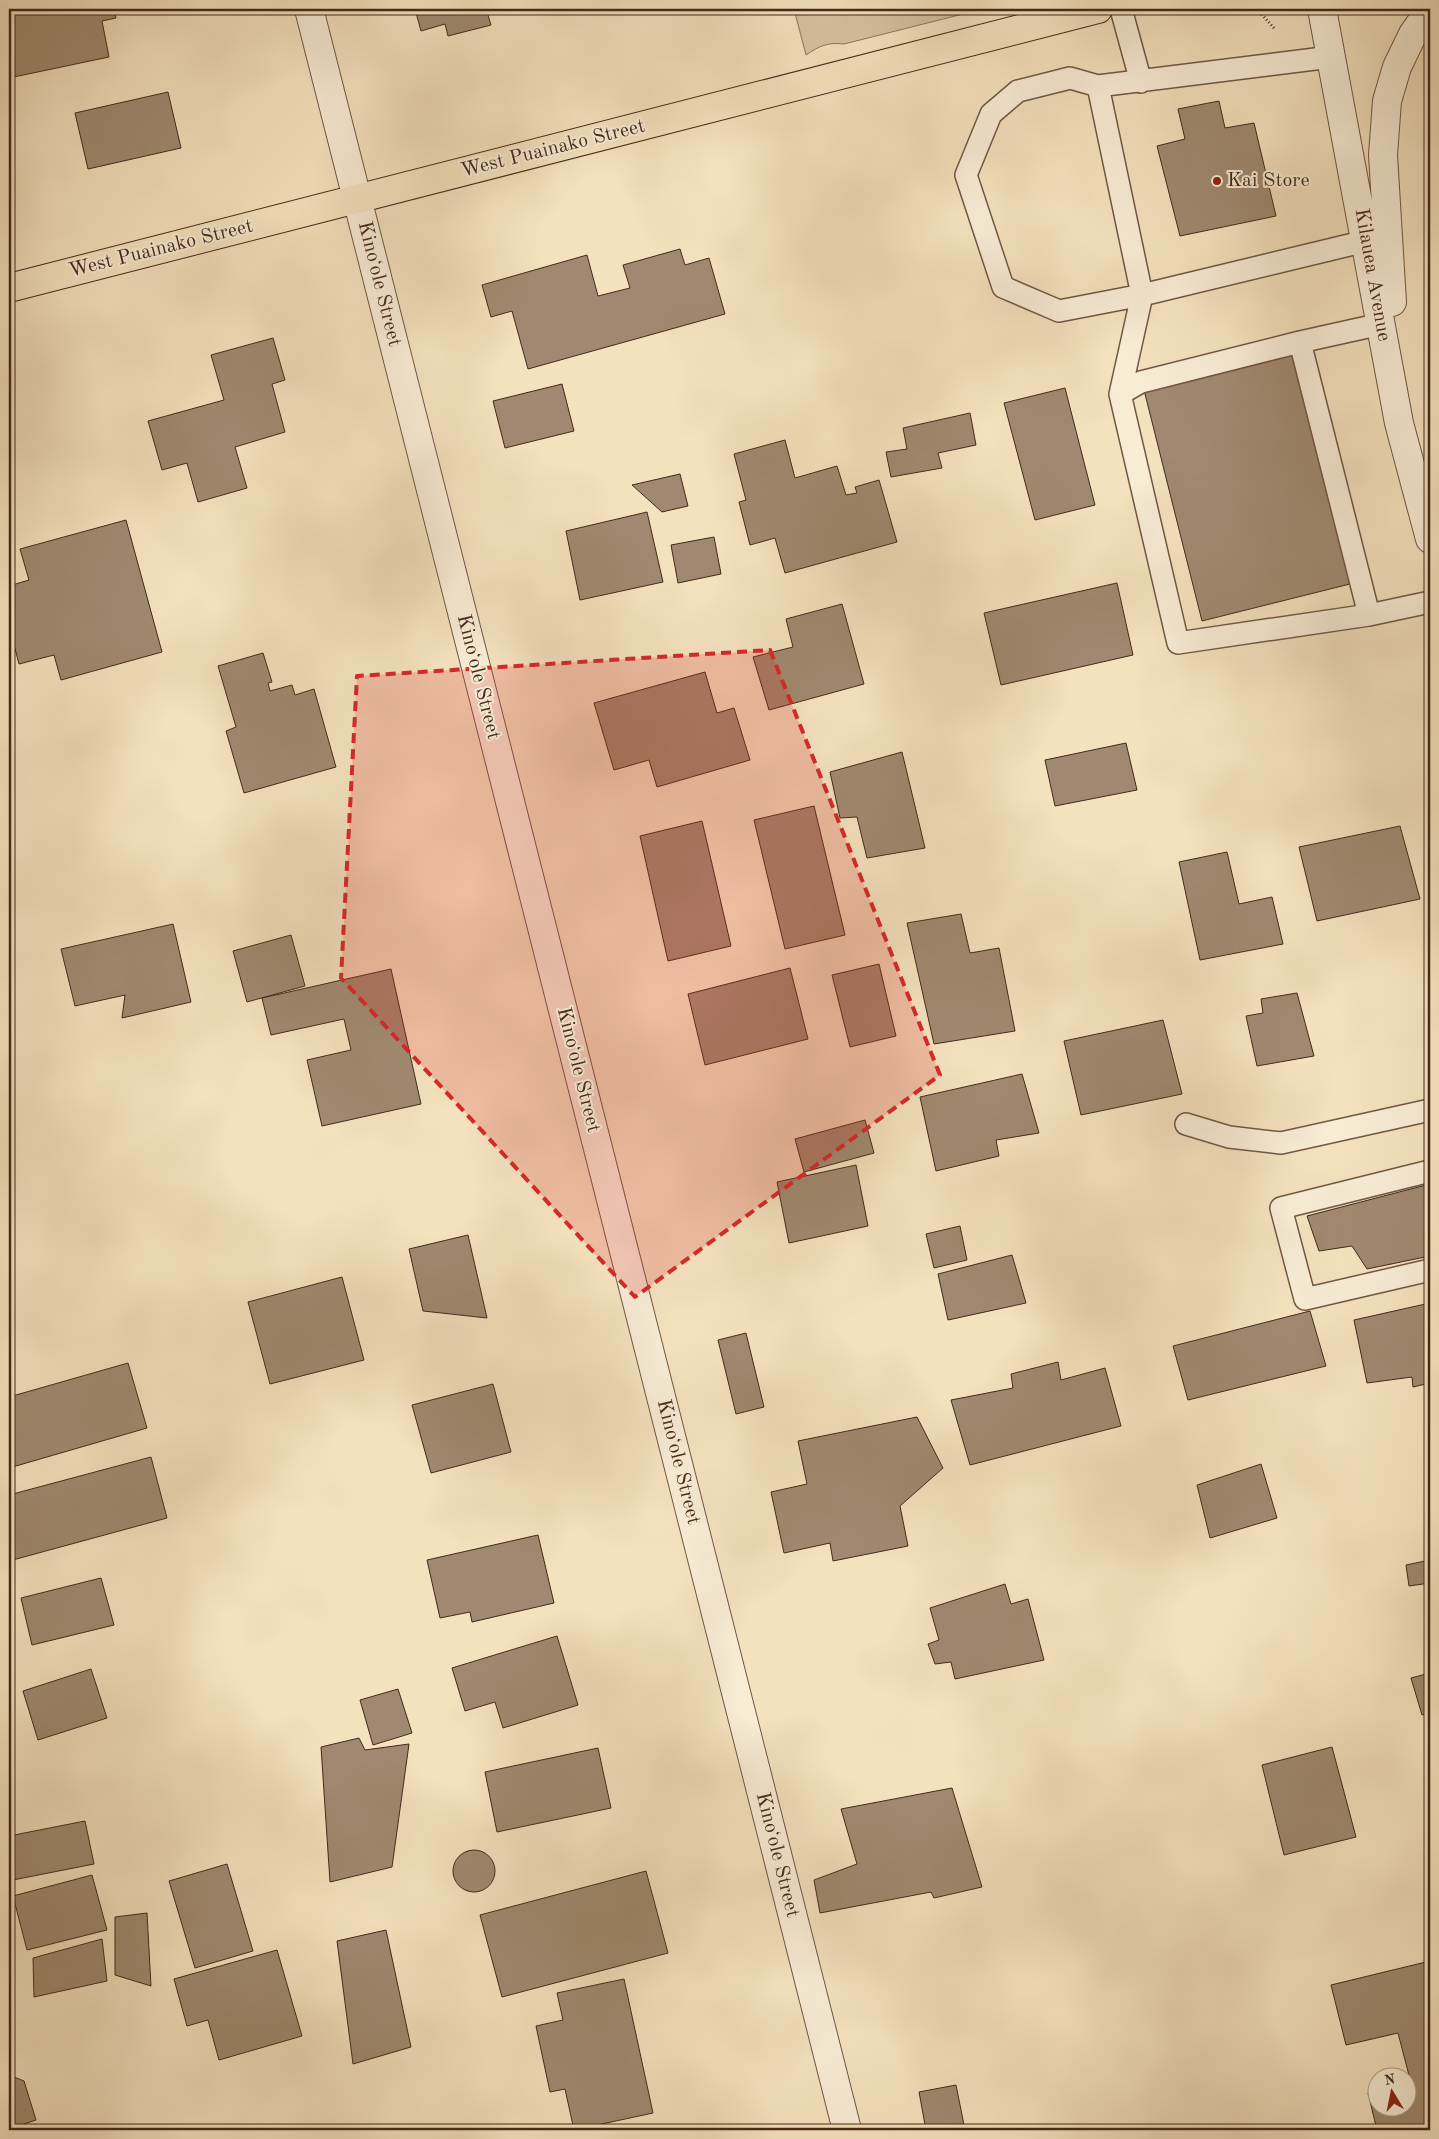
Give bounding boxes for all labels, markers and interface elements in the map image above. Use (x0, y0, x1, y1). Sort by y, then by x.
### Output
street label: West Puainako Street (459, 116, 647, 182)
place label: Kai Store (1227, 171, 1310, 191)
marker: Kai Store (1211, 175, 1223, 187)
street label: Kilauea Avenue (1350, 207, 1394, 343)
street label: West Puainako Street (67, 216, 255, 282)
street label: Kinoʻole Street (354, 219, 404, 349)
street label: Kinoʻole Street (453, 612, 503, 742)
street label: Kinoʻole Street (553, 1005, 603, 1135)
street label: Kinoʻole Street (653, 1397, 703, 1527)
street label: Kinoʻole Street (752, 1790, 802, 1920)
north arrow (1366, 2066, 1416, 2116)
text: N (1383, 2072, 1397, 2088)

